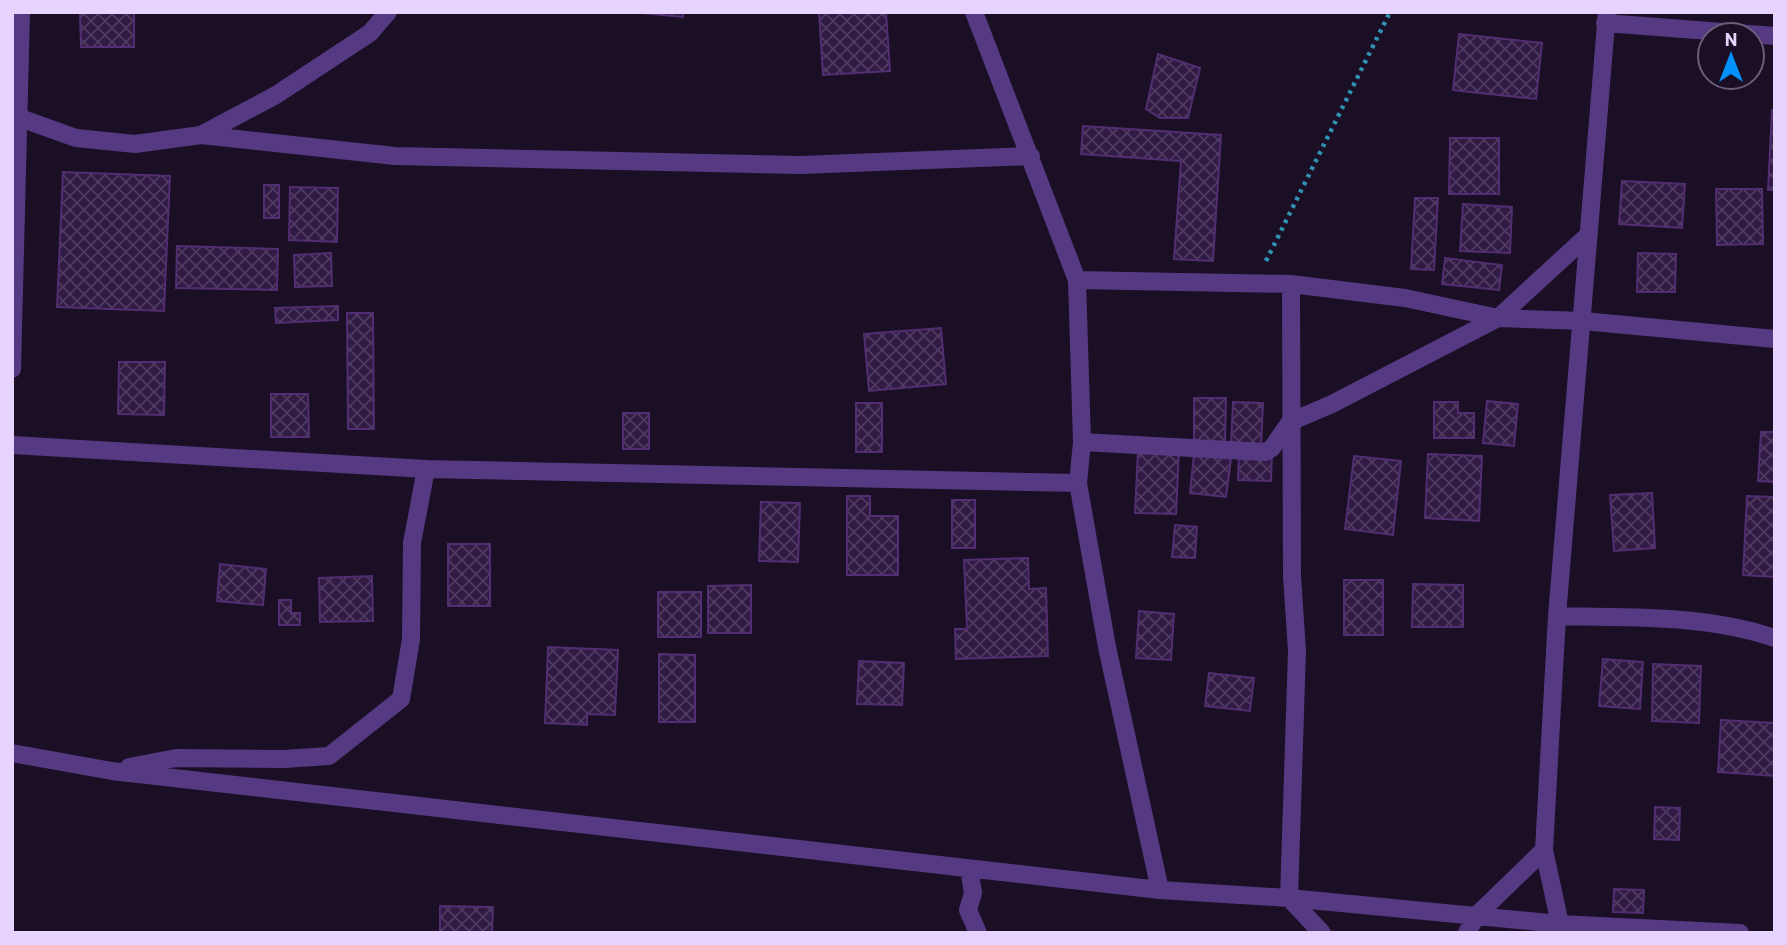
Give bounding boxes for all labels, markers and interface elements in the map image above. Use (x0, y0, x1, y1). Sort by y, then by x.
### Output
north arrow (1696, 21, 1766, 91)
text: N (1725, 27, 1737, 50)

